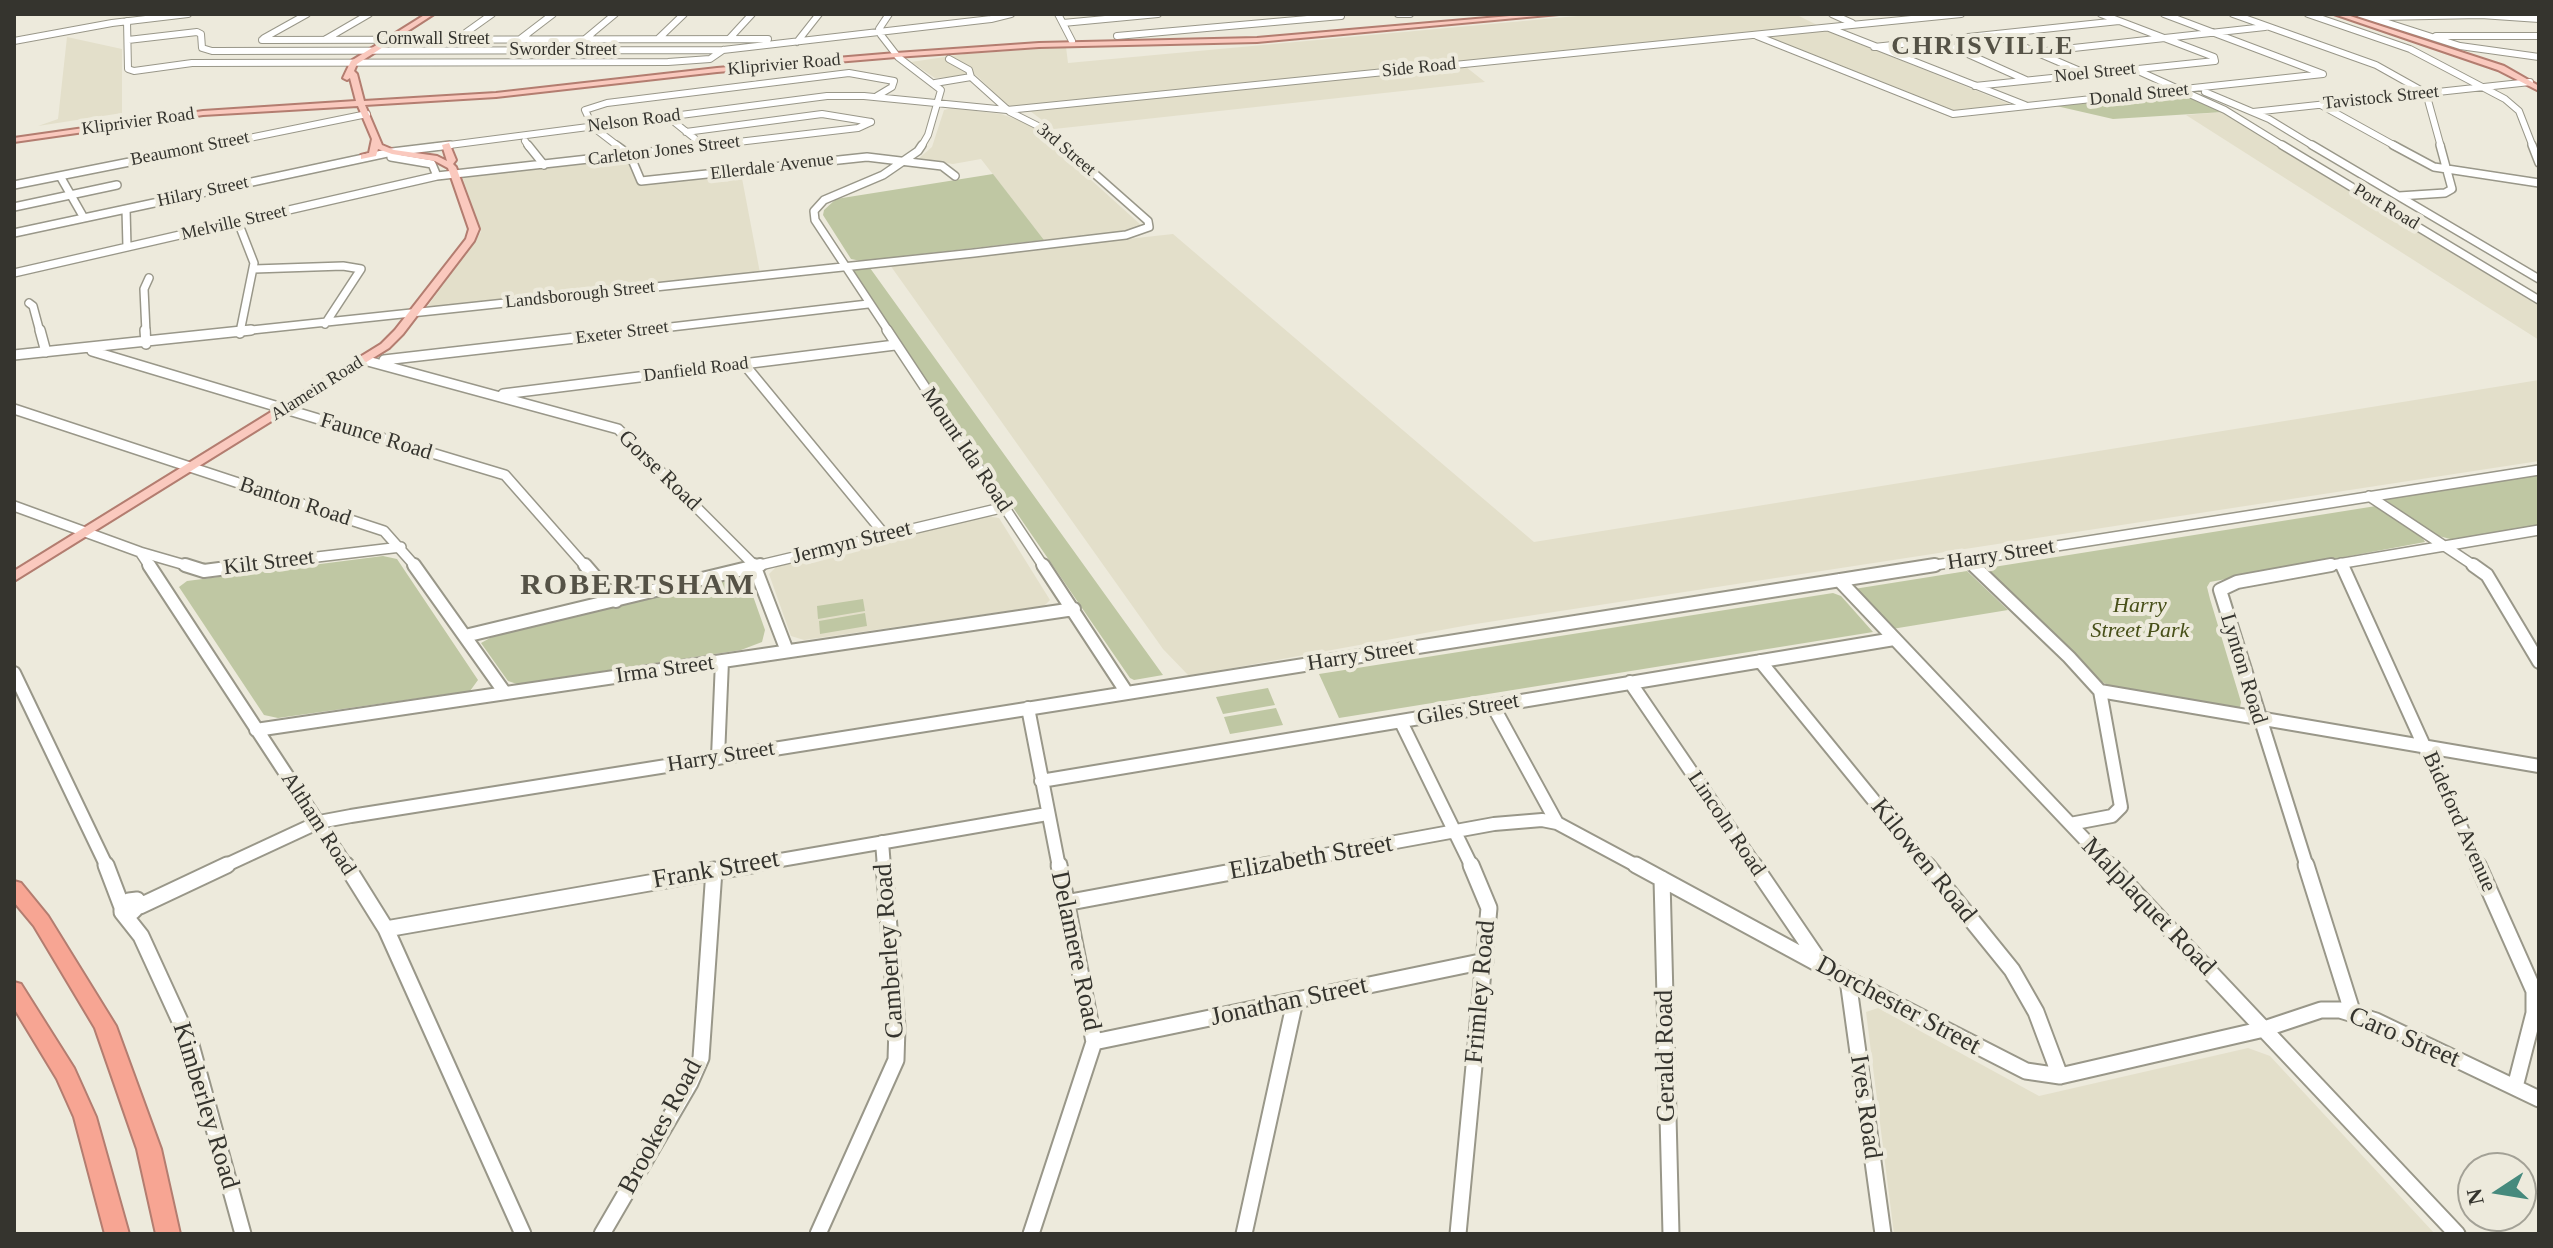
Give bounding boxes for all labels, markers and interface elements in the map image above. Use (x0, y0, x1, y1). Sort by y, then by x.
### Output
street label: Cornwall Street (376, 28, 490, 50)
district label: CHRISVILLE (1891, 31, 2075, 63)
street label: Sworder Street (509, 39, 617, 61)
street label: Kliprivier Road (727, 49, 841, 81)
street label: Side Road (1381, 53, 1457, 83)
street label: Noel Street (2053, 58, 2137, 88)
street label: Donald Street (2088, 79, 2190, 111)
street label: Tavistock Street (2322, 81, 2440, 115)
street label: Kliprivier Road (80, 103, 196, 141)
street label: Nelson Road (586, 105, 682, 137)
street label: 3rd Street (1032, 119, 1100, 181)
street label: Beaumont Street (129, 127, 251, 171)
street label: Carleton Jones Street (587, 131, 741, 171)
street label: Ellerdale Avenue (709, 149, 835, 185)
street label: Hilary Street (156, 172, 250, 212)
street label: Port Road (2349, 179, 2423, 235)
street label: Melville Street (179, 200, 289, 246)
street label: Landsborough Street (504, 276, 656, 314)
street label: Exeter Street (574, 317, 670, 349)
street label: Alamein Road (267, 352, 367, 426)
street label: Danfield Road (642, 353, 750, 387)
street label: Mount Ida Road (915, 383, 1017, 517)
street label: Faunce Road (317, 407, 435, 467)
street label: Gorse Road (612, 425, 706, 517)
street label: Banton Road (236, 472, 354, 532)
street label: Jermyn Street (790, 515, 914, 571)
street label: Harry Street (1946, 534, 2056, 576)
street label: Kilt Street (222, 544, 316, 582)
district label: ROBERTSHAM (520, 568, 756, 604)
park label: Harry Street Park (2091, 593, 2189, 644)
street label: Lynton Road (2214, 610, 2272, 728)
street label: Harry Street (1306, 635, 1416, 677)
street label: Irma Street (614, 650, 716, 690)
street label: Giles Street (1415, 688, 1521, 732)
street label: Harry Street (666, 736, 776, 778)
street label: Bideford Avenue (2416, 748, 2502, 896)
street label: Altham Road (275, 767, 361, 881)
street label: Lincoln Road (1681, 767, 1771, 881)
street label: Kilowen Road (1863, 793, 1983, 929)
street label: Elizabeth Street (1227, 828, 1395, 888)
street label: Malplaquet Road (2074, 831, 2222, 983)
street label: Frank Street (650, 844, 782, 896)
street label: Camberley Road (868, 862, 912, 1040)
street label: Delamere Road (1043, 868, 1107, 1034)
street label: Frimley Road (1459, 919, 1503, 1065)
street label: Dorchester Street (1811, 950, 1985, 1062)
street label: Jonathan Street (1208, 970, 1370, 1034)
street label: Gerald Road (1649, 990, 1683, 1122)
street label: Caro Street (2344, 1001, 2464, 1075)
street label: Kimberley Road (165, 1019, 245, 1193)
street label: Ives Road (1842, 1053, 1888, 1161)
street label: Brookes Road (612, 1054, 710, 1200)
north arrow (2457, 1152, 2537, 1232)
text: N (2461, 1186, 2489, 1207)

